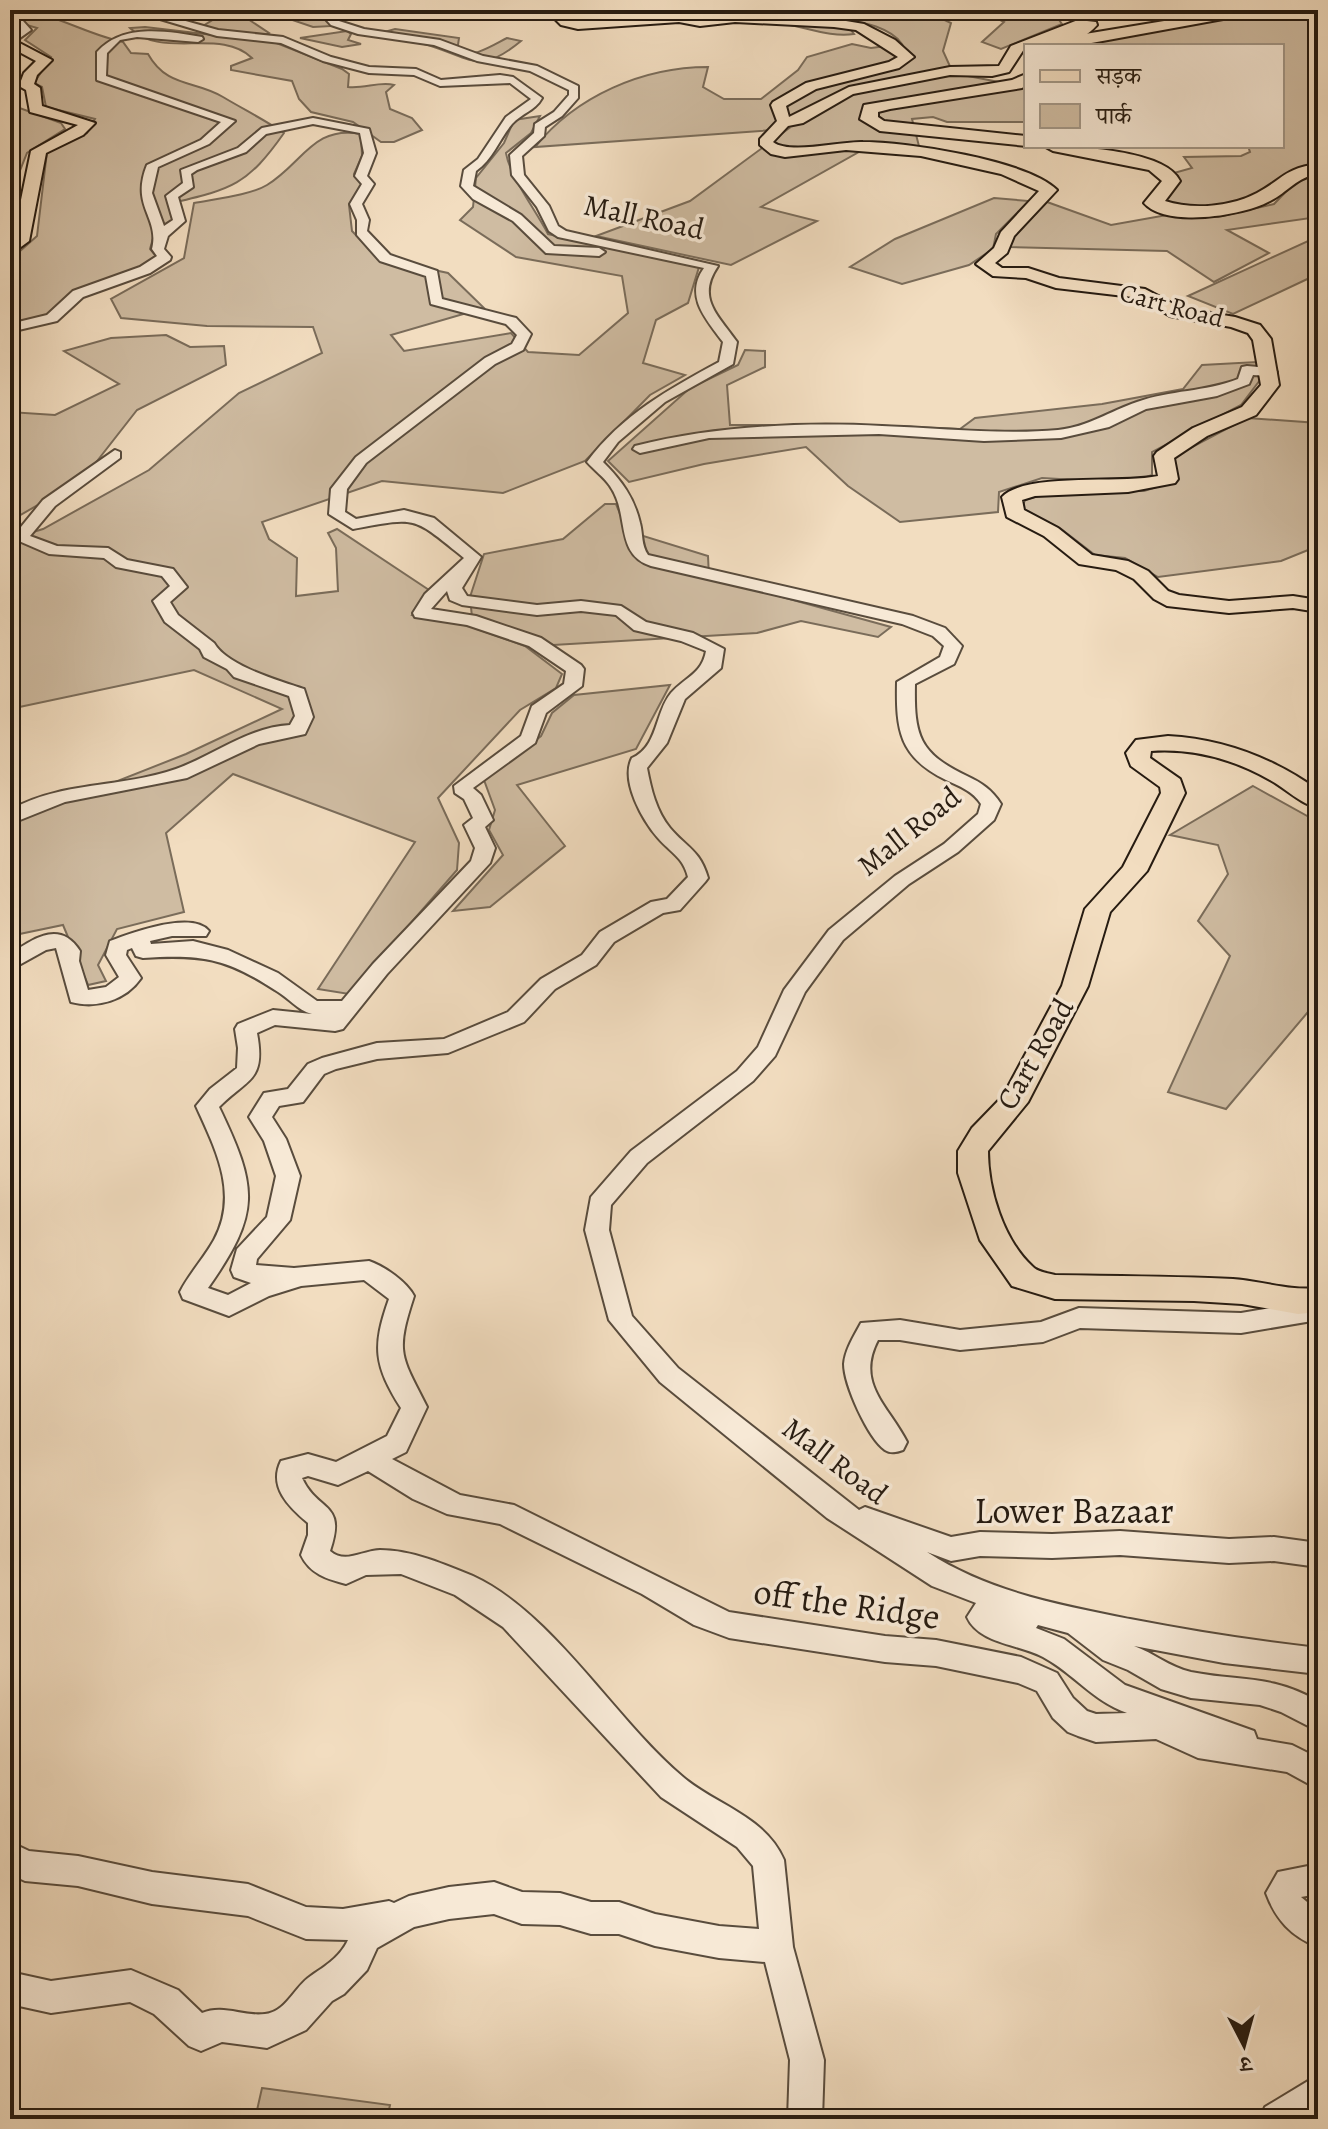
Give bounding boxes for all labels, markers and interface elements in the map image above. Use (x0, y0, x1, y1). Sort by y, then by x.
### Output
legend (1024, 44, 1284, 148)
text: सड़क (1095, 60, 1143, 92)
text: पार्क (1095, 100, 1133, 132)
street label: Mall Road (580, 185, 709, 249)
street label: Cart Road (1116, 275, 1228, 336)
street label: Mall Road (849, 776, 970, 885)
street label: Cart Road (987, 990, 1083, 1117)
street label: Mall Road (774, 1408, 897, 1514)
street label: Lower Bazaar (974, 1486, 1174, 1535)
street label: off the Ridge (751, 1566, 943, 1641)
north arrow (1204, 2005, 1284, 2085)
text: उ (1237, 2048, 1255, 2080)

